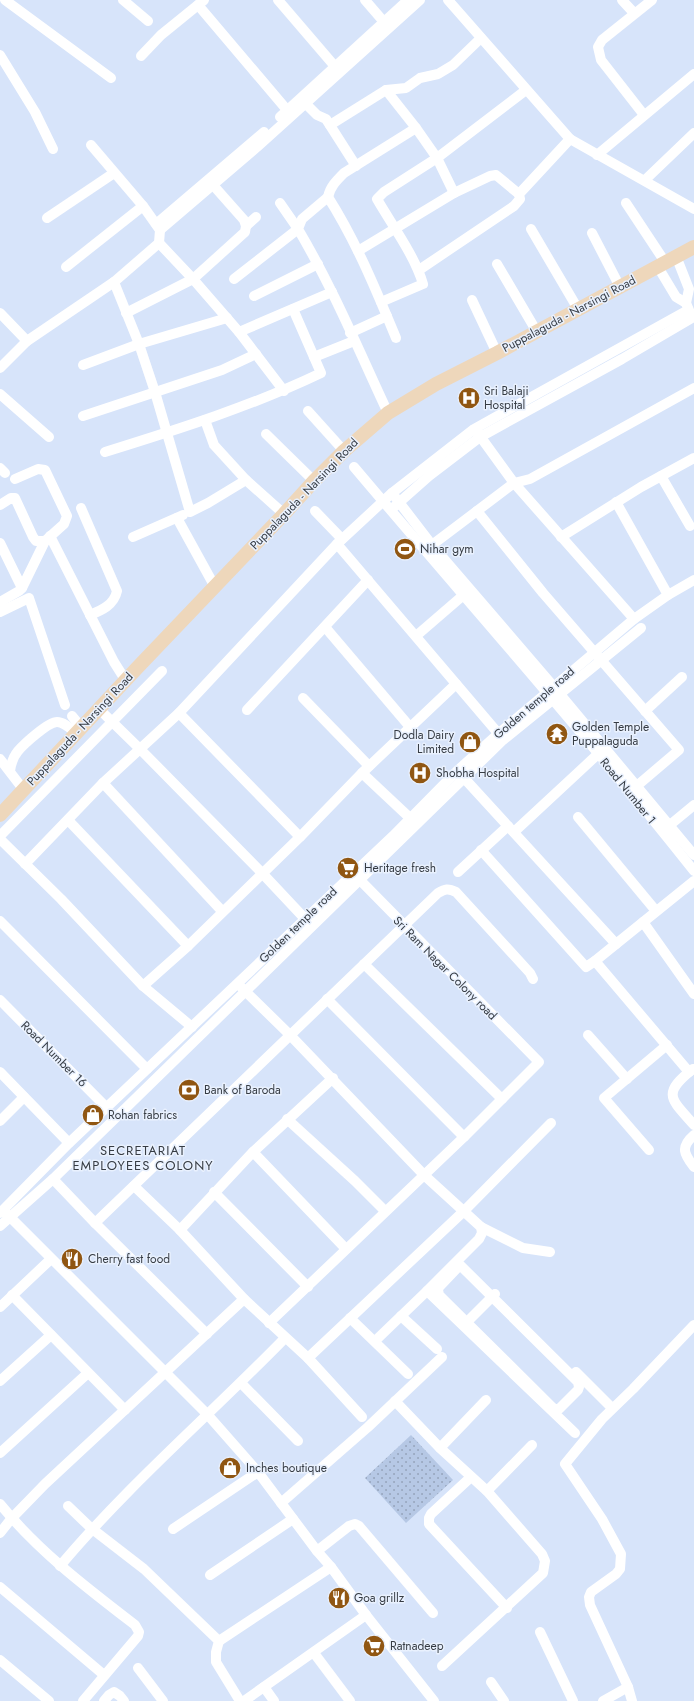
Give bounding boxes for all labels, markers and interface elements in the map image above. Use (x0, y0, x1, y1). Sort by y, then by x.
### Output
street label: Puppalaguda - Narsingi Road (499, 271, 639, 357)
place label: Sri Balaji Hospital (484, 382, 529, 414)
hospital icon: Sri Balaji Hospital (456, 385, 482, 411)
street label: Puppalaguda - Narsingi Road (246, 434, 362, 554)
sports icon: Nihar gym (392, 536, 418, 562)
place label: Nihar gym (420, 540, 474, 558)
street label: Golden temple road (489, 663, 579, 743)
street label: Puppalaguda - Narsingi Road (23, 668, 137, 790)
place label: Golden Temple Puppalaguda (572, 718, 649, 750)
temple icon: Golden Temple Puppalaguda (544, 721, 570, 747)
place label: Dodla Dairy Limited (394, 726, 455, 758)
shop icon: Dodla Dairy Limited (457, 729, 483, 755)
street label: Road Number 1 (596, 754, 660, 828)
hospital icon: Shobha Hospital (407, 760, 433, 786)
place label: Shobha Hospital (436, 764, 519, 782)
supermarket icon: Heritage fresh (335, 855, 361, 881)
place label: Heritage fresh (364, 859, 436, 877)
street label: Golden temple road (255, 883, 341, 967)
street label: Sri Ram Nagar Colony road (389, 912, 501, 1024)
street label: Road Number 16 (17, 1017, 91, 1091)
bank icon: Bank of Baroda (176, 1077, 202, 1103)
place label: Bank of Baroda (204, 1081, 281, 1099)
shop icon: Rohan fabrics (80, 1102, 106, 1128)
place label: Rohan fabrics (108, 1106, 177, 1124)
district label: SECRETARIAT EMPLOYEES COLONY (72, 1141, 214, 1175)
restaurant icon: Cherry fast food (59, 1246, 85, 1272)
place label: Cherry fast food (88, 1250, 170, 1268)
shop icon: Inches boutique (217, 1455, 243, 1481)
place label: Inches boutique (246, 1459, 327, 1477)
restaurant icon: Goa grillz (326, 1585, 352, 1611)
place label: Goa grillz (354, 1589, 405, 1607)
supermarket icon: Ratnadeep (361, 1633, 387, 1659)
place label: Ratnadeep (390, 1637, 444, 1655)

